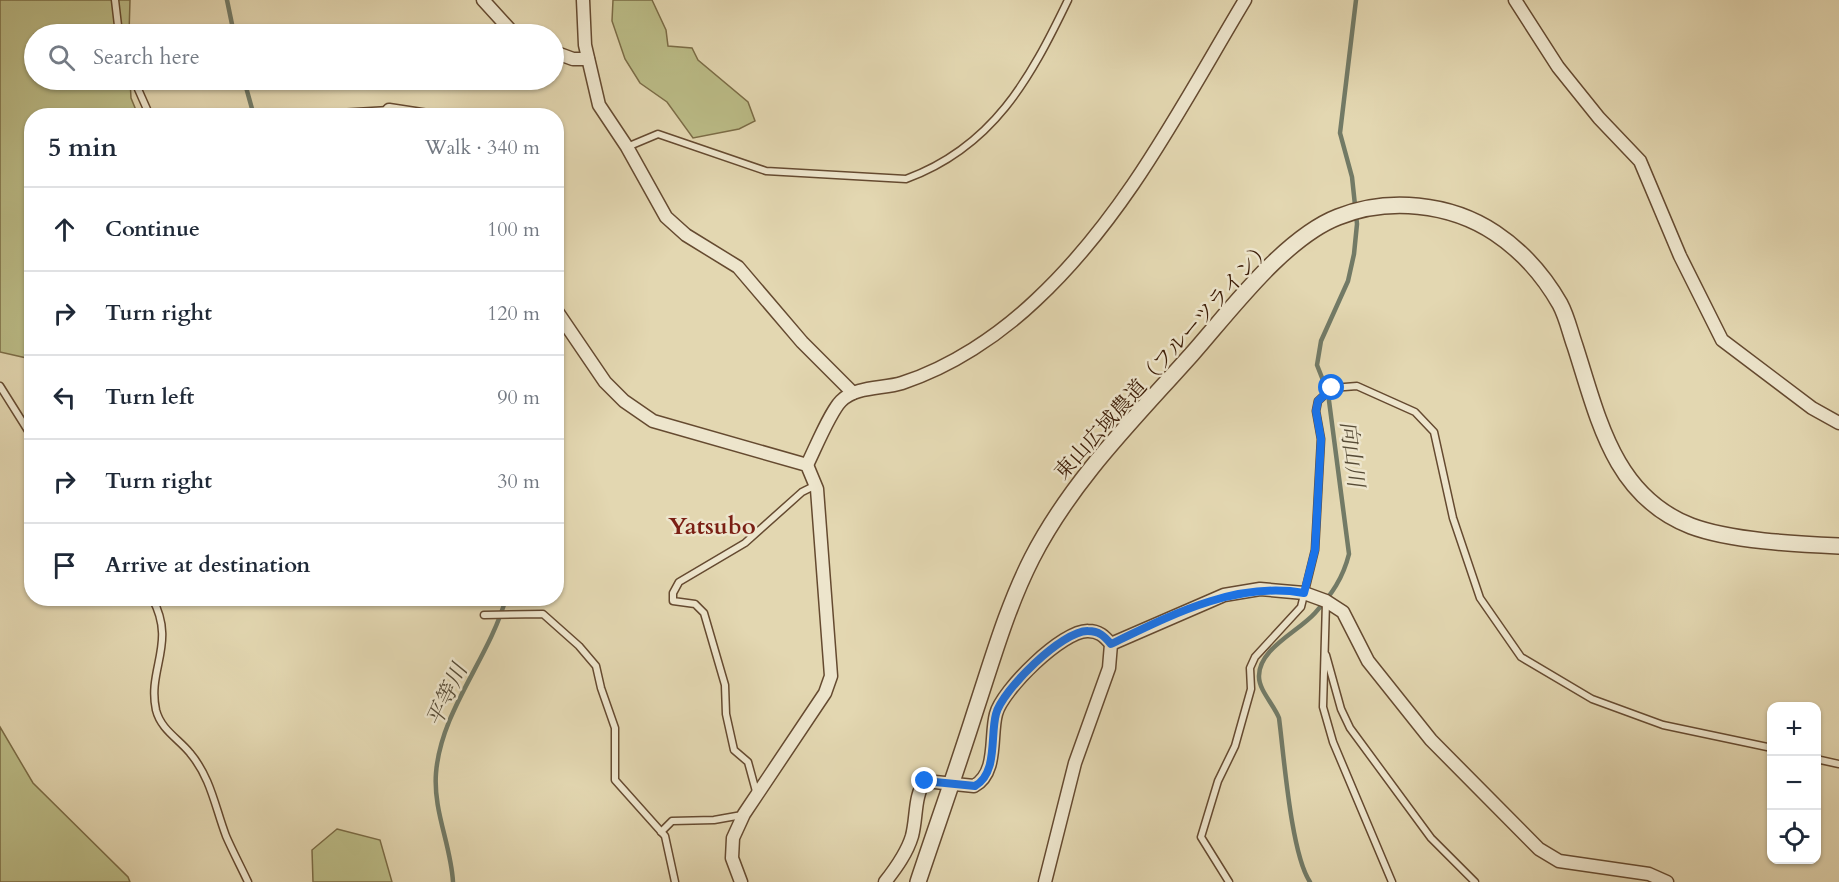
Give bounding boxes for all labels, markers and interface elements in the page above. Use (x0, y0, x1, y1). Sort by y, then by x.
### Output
search box (24, 24, 564, 90)
icon: search (45, 41, 78, 74)
text: Search here (93, 42, 200, 72)
text: 5 min (48, 130, 117, 165)
text: Walk · 340 m (425, 134, 540, 161)
icon: ahead (48, 213, 81, 246)
text: Continue (105, 214, 200, 244)
text: 100 m (487, 216, 540, 243)
street label: 東山広域農道（フルーツライン） (1048, 234, 1279, 486)
icon: right (48, 297, 81, 330)
text: Turn right (105, 298, 212, 328)
text: 120 m (487, 300, 540, 327)
route start (1318, 374, 1344, 400)
icon: left (48, 381, 81, 414)
text: Turn left (105, 382, 194, 412)
text: 90 m (497, 384, 540, 411)
water label: 向山川 (1333, 420, 1371, 491)
icon: right (48, 465, 81, 498)
text: Turn right (105, 466, 212, 496)
text: 30 m (497, 468, 540, 495)
district label: Yatsubo (668, 510, 756, 543)
icon: arrive (48, 549, 81, 582)
text: Arrive at destination (105, 550, 310, 580)
water label: 平等川 (419, 657, 475, 732)
map controls (1767, 702, 1821, 864)
button: + (1767, 702, 1821, 756)
button: − (1767, 756, 1821, 810)
route end (911, 767, 937, 793)
button: locate (1767, 810, 1821, 864)

